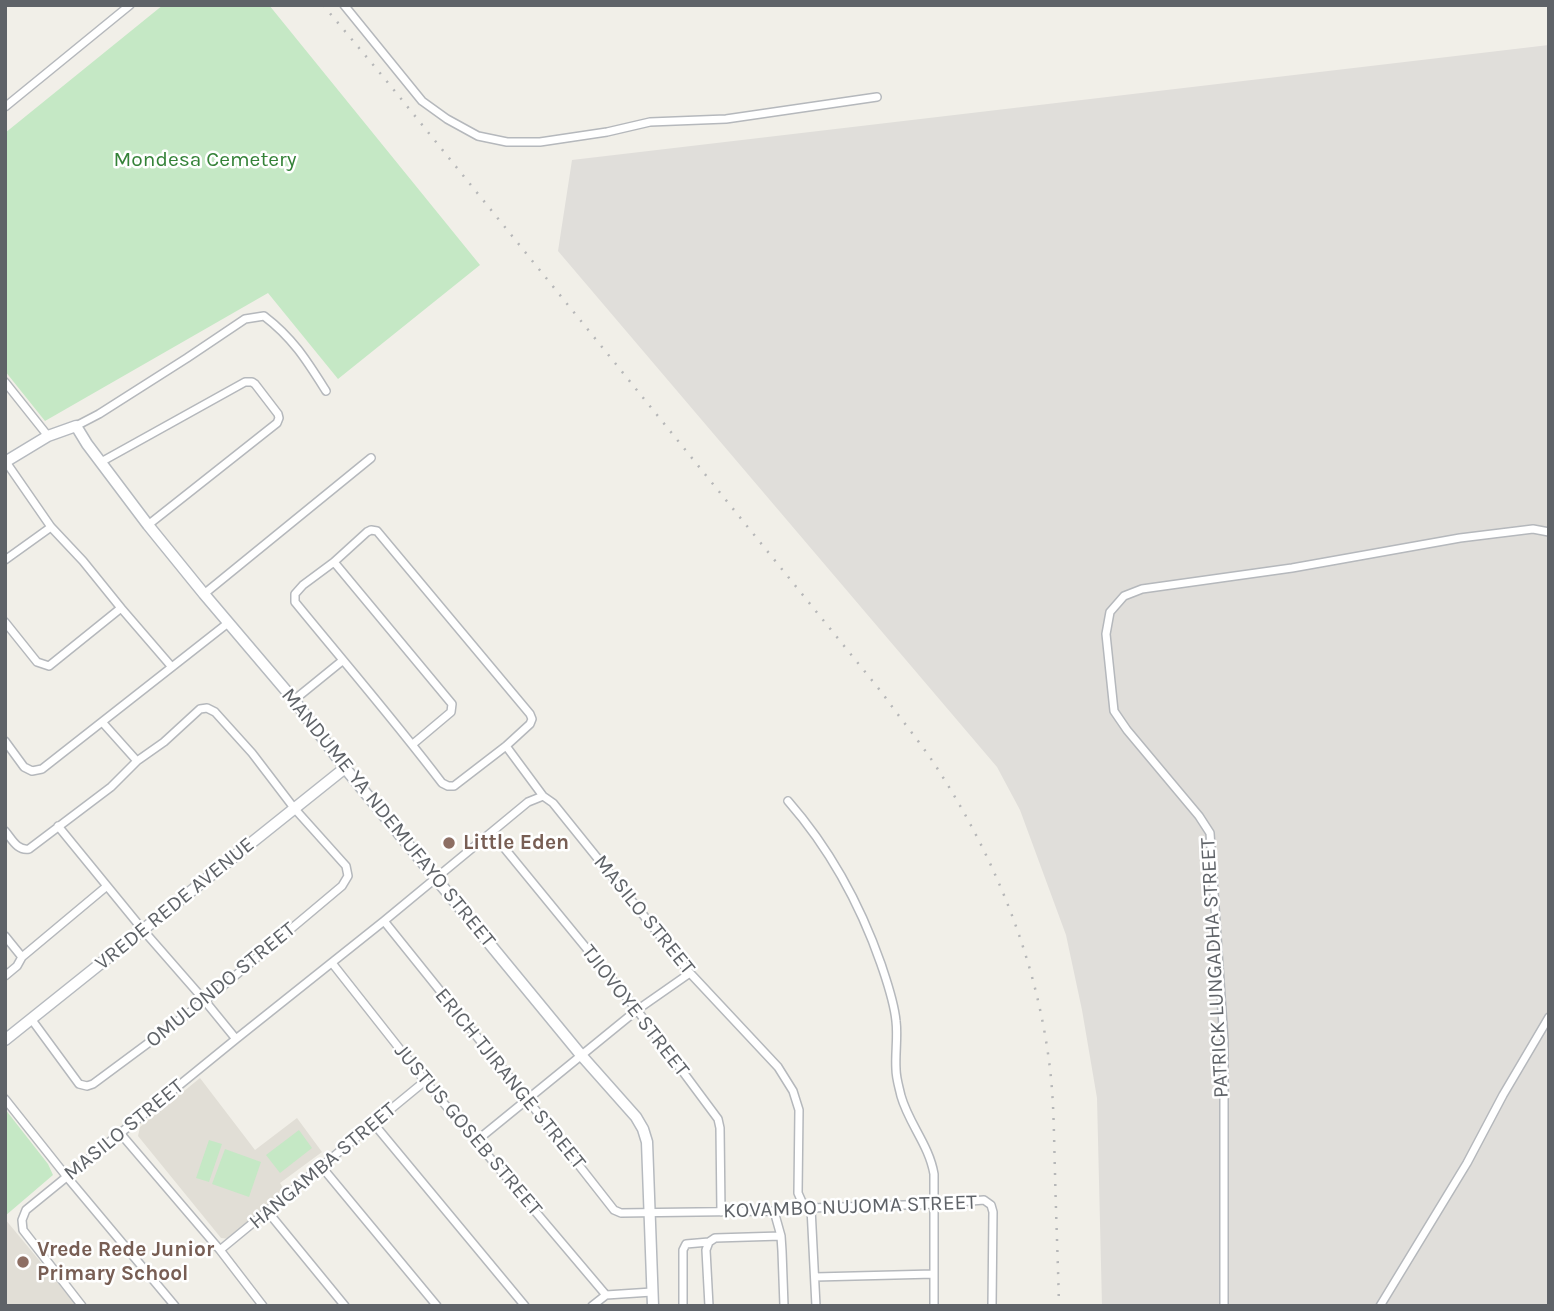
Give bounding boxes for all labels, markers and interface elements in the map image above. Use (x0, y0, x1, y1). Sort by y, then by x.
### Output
park label: Mondesa Cemetery (114, 147, 296, 173)
street label: MANDUME YA NDEMUFAYO STREET (276, 683, 500, 953)
place label: Little Eden (463, 830, 569, 856)
street label: VREDE REDE AVENUE (90, 832, 260, 976)
marker: Little Eden (441, 835, 457, 851)
street label: PATRICK LUNGADHA STREET (1196, 837, 1234, 1099)
street label: MASILO STREET (588, 850, 700, 980)
street label: OMULONDO STREET (141, 917, 301, 1053)
street label: TJIOVOYE STREET (576, 940, 694, 1082)
street label: ERICH TJIRANGE STREET (429, 983, 591, 1175)
street label: JUSTUS GOSEB STREET (389, 1039, 547, 1221)
street label: MASILO STREET (59, 1074, 189, 1186)
street label: HANGAMBA STREET (244, 1097, 402, 1235)
street label: KOVAMBO NUJOMA STREET (723, 1190, 977, 1224)
place label: Vrede Rede Junior Primary School (37, 1237, 214, 1287)
marker: Vrede Rede Junior Primary School (15, 1254, 31, 1270)

